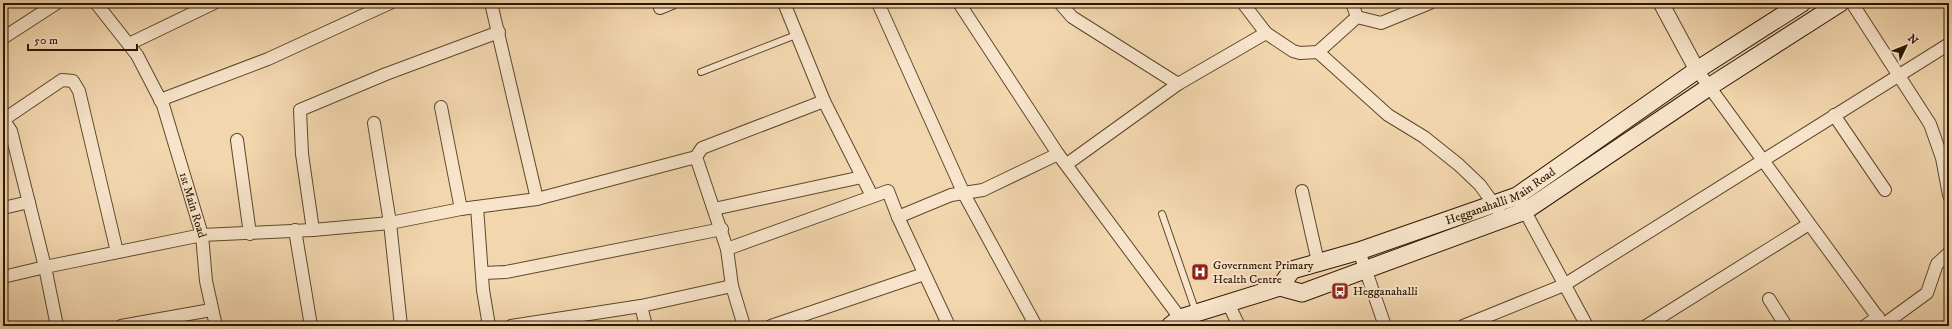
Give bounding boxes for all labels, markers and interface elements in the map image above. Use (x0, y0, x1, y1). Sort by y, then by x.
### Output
scale bar (28, 26, 137, 52)
north arrow (1886, 26, 1926, 66)
text: N (1904, 32, 1921, 48)
text: 50 m (34, 33, 58, 48)
street label: Hegganahalli Main Road (1443, 164, 1558, 228)
street label: 1st Main Road (176, 170, 210, 240)
place label: Government Primary Health Centre (1213, 258, 1314, 287)
hospital icon: Government Primary Health Centre (1190, 262, 1210, 282)
bus stop icon: Hegganahalli (1330, 281, 1350, 301)
place label: Hegganahalli (1353, 284, 1418, 299)

